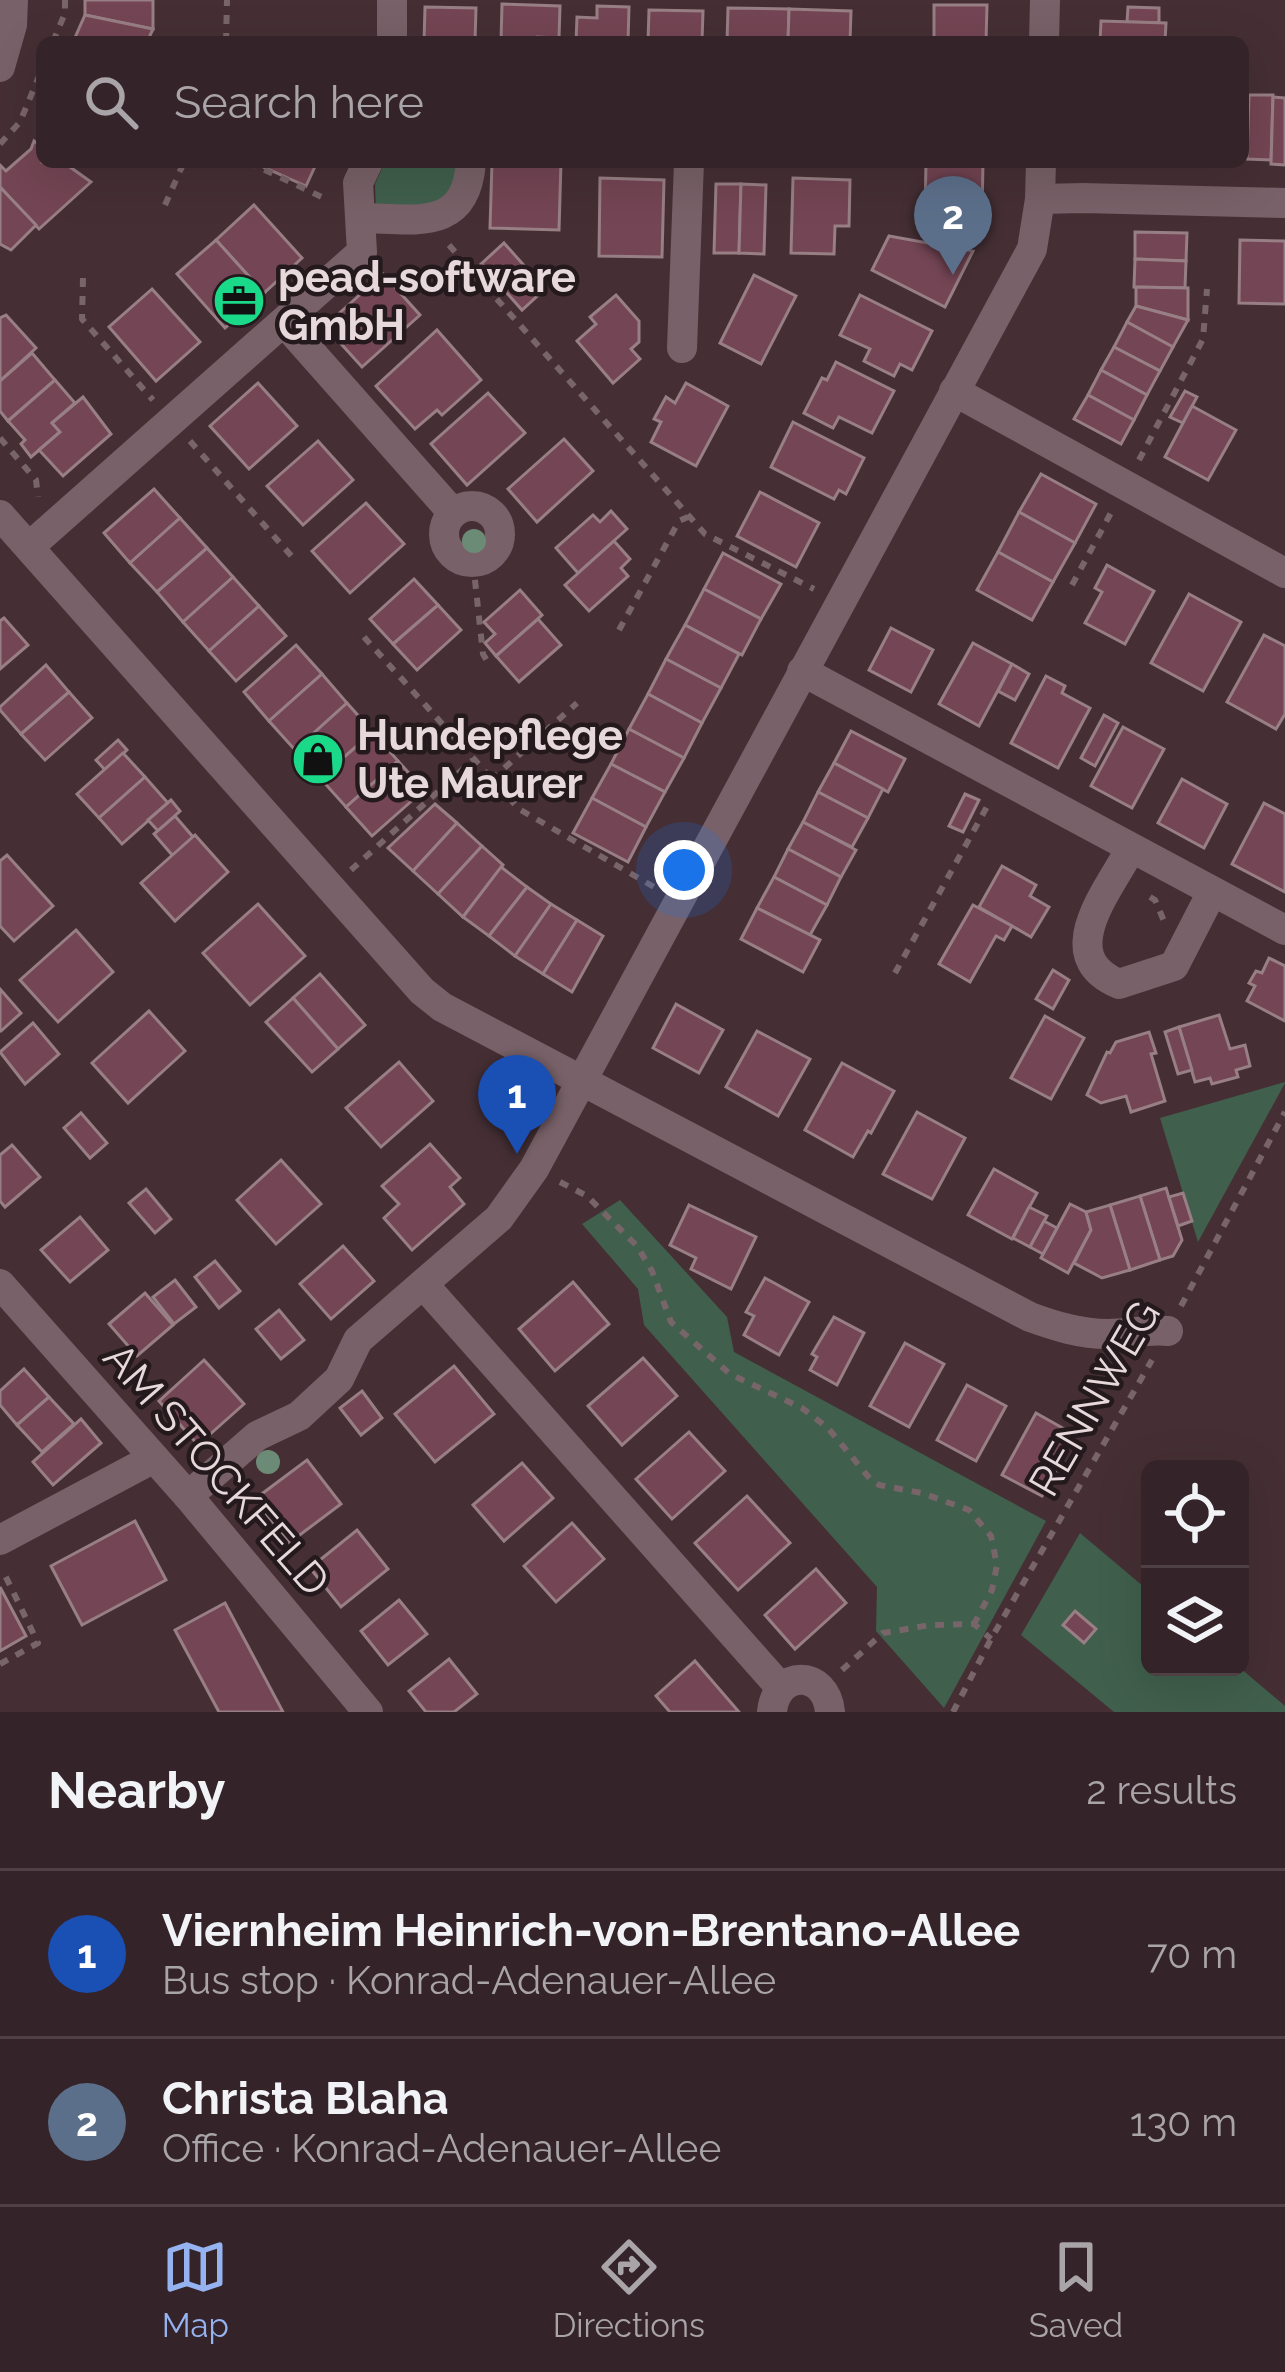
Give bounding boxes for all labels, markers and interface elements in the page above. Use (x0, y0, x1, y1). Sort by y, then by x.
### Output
search box (36, 36, 1249, 168)
icon: search (78, 69, 144, 135)
text: Search here (174, 76, 424, 129)
pin: 2 (914, 176, 992, 275)
place label: pead-software GmbH (278, 253, 576, 350)
office icon: pead-software GmbH (211, 273, 267, 329)
place label: Hundepflege Ute Maurer (357, 711, 623, 808)
shop icon: Hundepflege Ute Maurer (290, 731, 346, 787)
your location (654, 840, 714, 900)
pin: 1 (478, 1055, 556, 1154)
street label: RENNWEG (1019, 1292, 1170, 1504)
street label: AM STOCKFELD (94, 1333, 339, 1605)
map controls (1141, 1460, 1249, 1676)
button: locate (1141, 1460, 1249, 1568)
button: layers (1141, 1568, 1249, 1676)
text: Nearby (48, 1760, 225, 1820)
text: 2 results (1086, 1767, 1237, 1813)
text: Viernheim Heinrich-von-Brentano-Allee (162, 1904, 1020, 1957)
text: 1 (77, 1931, 97, 1977)
text: 70 m (1147, 1931, 1237, 1977)
text: Bus stop · Konrad-Adenauer-Allee (162, 1957, 776, 2003)
text: Christa Blaha (162, 2072, 449, 2125)
text: 2 (76, 2099, 98, 2145)
text: 130 m (1130, 2099, 1237, 2145)
text: Office · Konrad-Adenauer-Allee (162, 2125, 721, 2171)
tab: Map (162, 2234, 229, 2345)
tab: Directions (553, 2234, 705, 2345)
tab: Saved (1029, 2234, 1123, 2345)

